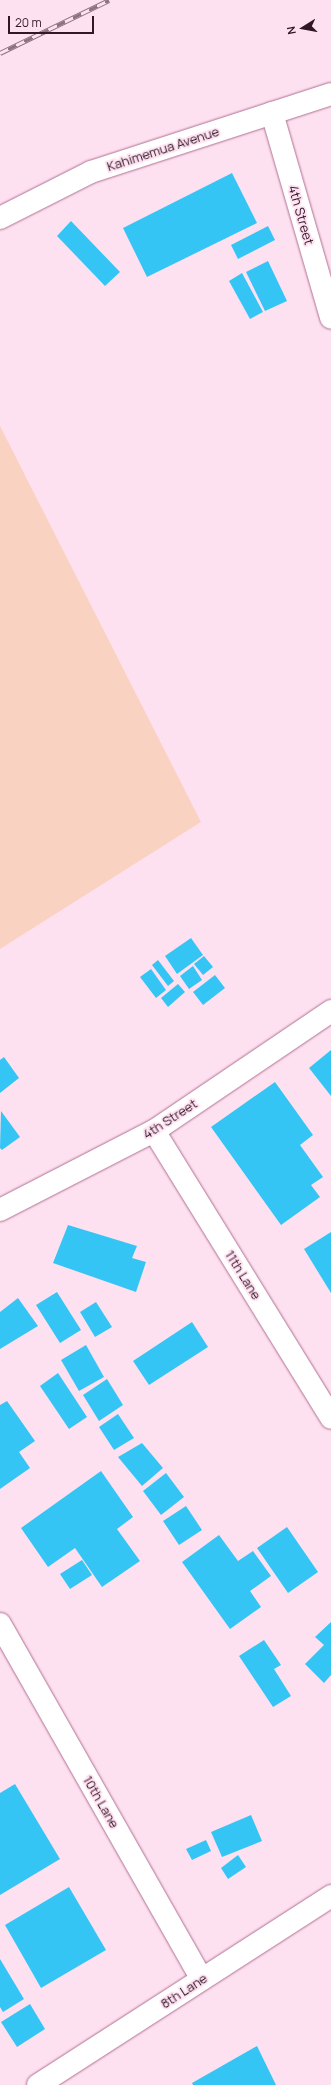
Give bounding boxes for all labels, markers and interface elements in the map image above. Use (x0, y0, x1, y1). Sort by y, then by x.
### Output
scale bar (10, 8, 96, 34)
north arrow (283, 8, 323, 48)
text: 20 m (15, 14, 42, 31)
text: N (283, 25, 299, 36)
street label: Kahimemua Avenue (105, 123, 221, 175)
street label: 4th Street (285, 183, 317, 247)
street label: 4th Street (140, 1096, 200, 1142)
street label: 11th Lane (222, 1248, 264, 1302)
street label: 10th Lane (80, 1773, 122, 1831)
street label: 8th Lane (158, 1970, 210, 2012)

